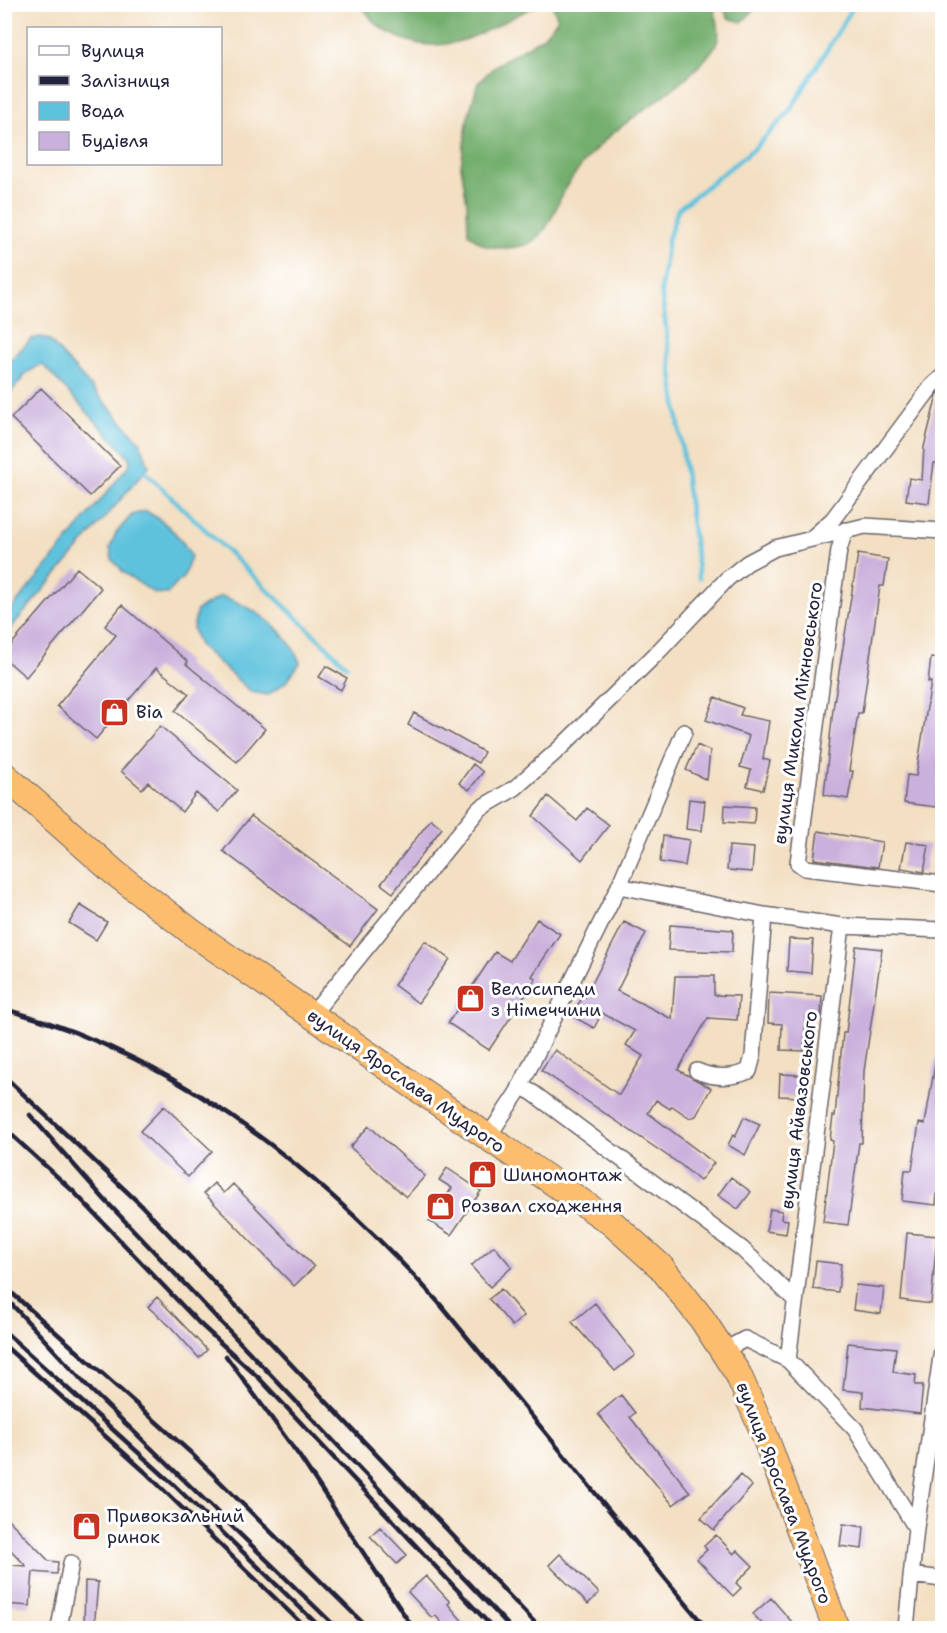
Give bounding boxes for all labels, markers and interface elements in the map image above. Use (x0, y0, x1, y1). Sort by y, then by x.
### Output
legend (27, 27, 222, 165)
text: Вулиця (81, 39, 145, 63)
text: Залізниця (81, 69, 170, 93)
text: Вода (81, 99, 124, 123)
text: Будівля (81, 129, 149, 153)
street label: вулиця Миколи Міхновського (768, 580, 828, 846)
shop icon: Віа (99, 696, 131, 728)
place label: Віа (136, 700, 163, 724)
place label: Велосипеди з Німеччини (491, 977, 601, 1022)
shop icon: Велосипеди з Німеччини (454, 983, 486, 1015)
street label: вулиця Ярослава Мудрого (302, 1003, 510, 1159)
street label: вулиця Айвазовського (775, 1009, 823, 1211)
shop icon: Шиномонтаж (466, 1159, 498, 1191)
place label: Шиномонтаж (503, 1163, 622, 1187)
shop icon: Розвал сходження (424, 1190, 456, 1222)
place label: Розвал сходження (461, 1194, 622, 1218)
street label: вулиця Ярослава Мудрого (731, 1379, 837, 1607)
place label: Привокзальний ринок (107, 1504, 244, 1549)
shop icon: Привокзальний ринок (70, 1510, 102, 1542)

